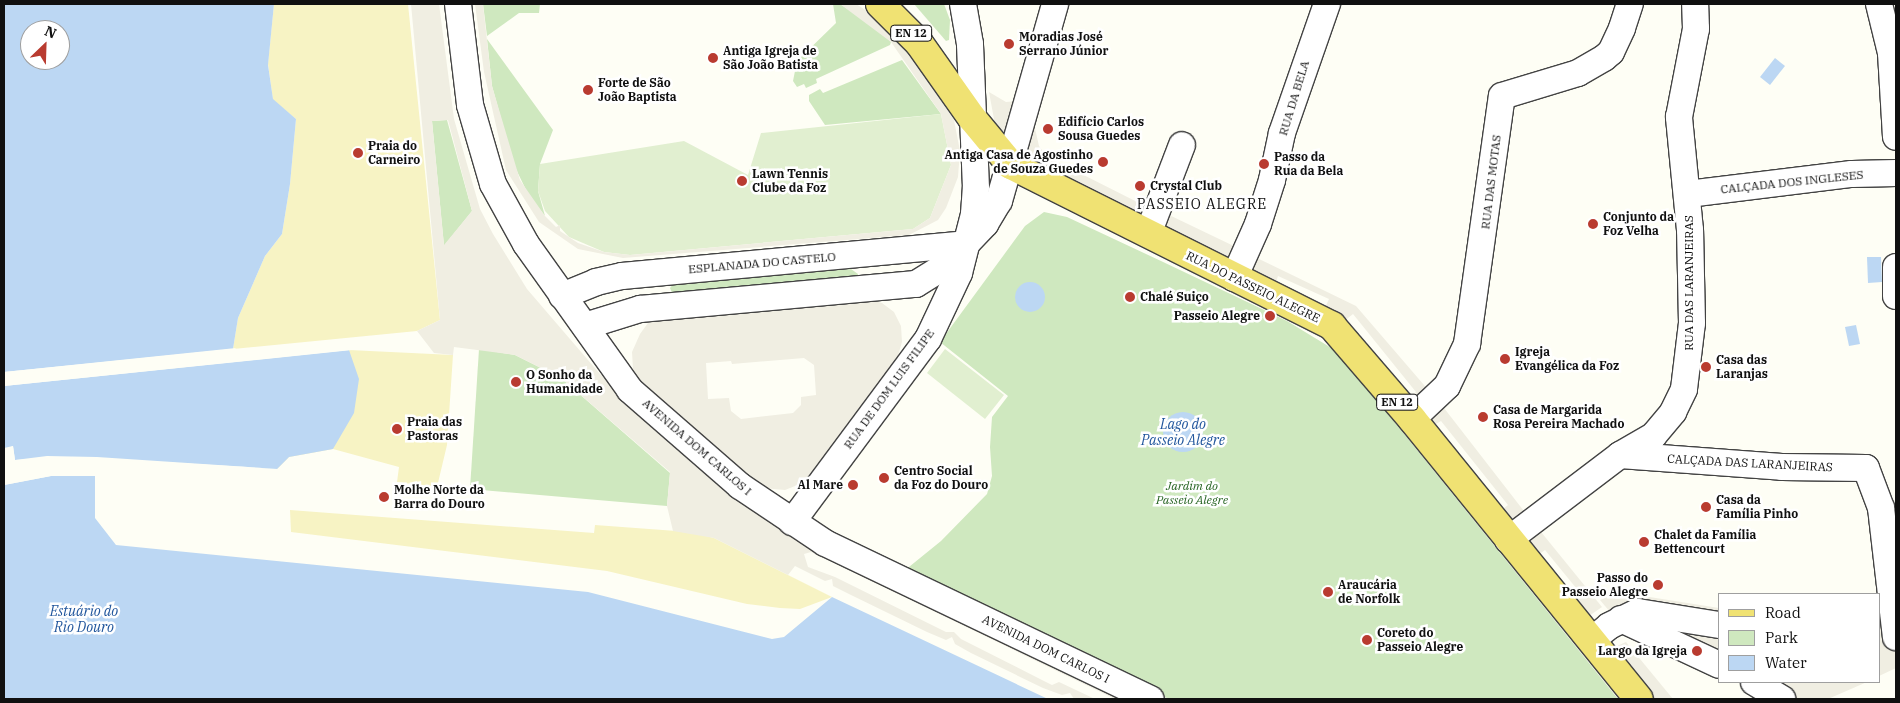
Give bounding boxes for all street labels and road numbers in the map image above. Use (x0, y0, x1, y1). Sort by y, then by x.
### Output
road number: EN 12 (890, 24, 932, 42)
street label: RUA DA BELA (1276, 59, 1312, 137)
street label: RUA DAS MOTAS (1478, 134, 1504, 230)
street label: CALÇADA DOS INGLESES (1720, 167, 1864, 197)
street label: RUA DAS LARANJEIRAS (1682, 215, 1696, 351)
street label: RUA DO PASSEIO ALEGRE (1184, 248, 1322, 326)
street label: ESPLANADA DO CASTELO (688, 249, 836, 277)
street label: RUA DE DOM LUIS FILIPE (841, 326, 937, 452)
road number: EN 12 (1376, 394, 1418, 411)
street label: AVENIDA DOM CARLOS I (640, 396, 754, 498)
street label: CALÇADA DAS LARANJEIRAS (1667, 451, 1833, 475)
street label: AVENIDA DOM CARLOS I (980, 612, 1112, 686)

